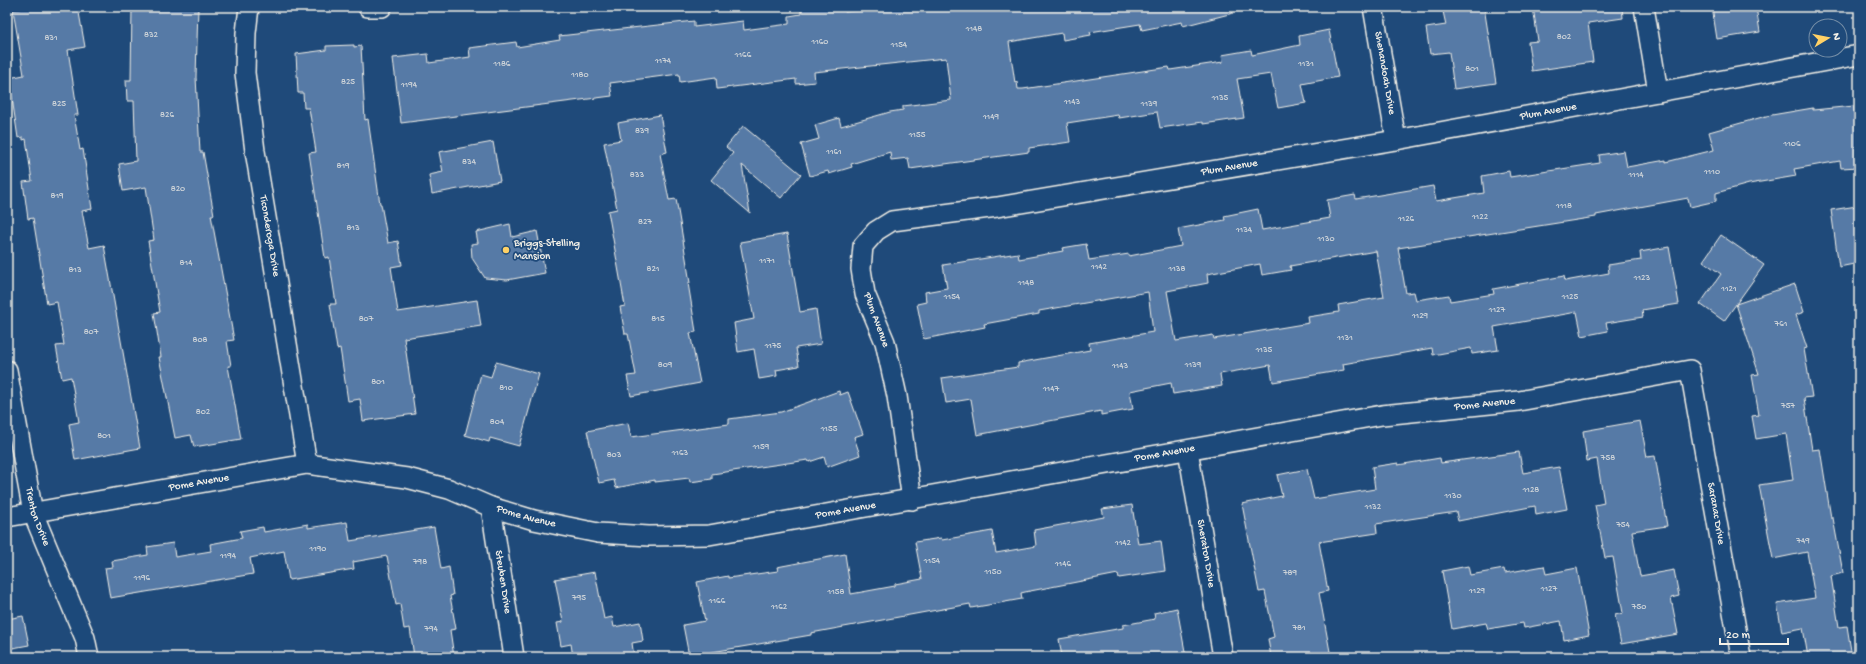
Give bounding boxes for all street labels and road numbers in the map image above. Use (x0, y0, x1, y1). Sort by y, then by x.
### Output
street label: Shenandoah Drive (1371, 31, 1398, 116)
street label: Plum Avenue (1518, 101, 1578, 123)
street label: Plum Avenue (1199, 157, 1259, 179)
street label: Ticonderoga Drive (256, 194, 282, 278)
street label: Plum Avenue (860, 290, 892, 349)
street label: Pome Avenue (1453, 395, 1516, 414)
street label: Pome Avenue (1133, 442, 1196, 465)
street label: Pome Avenue (167, 472, 230, 494)
street label: Saranac Drive (1704, 482, 1727, 546)
street label: Trenton Drive (22, 485, 52, 548)
street label: Pome Avenue (814, 499, 877, 522)
street label: Pome Avenue (494, 503, 557, 530)
street label: Sheraton Drive (1194, 519, 1217, 589)
street label: Steuben Drive (492, 550, 513, 615)

